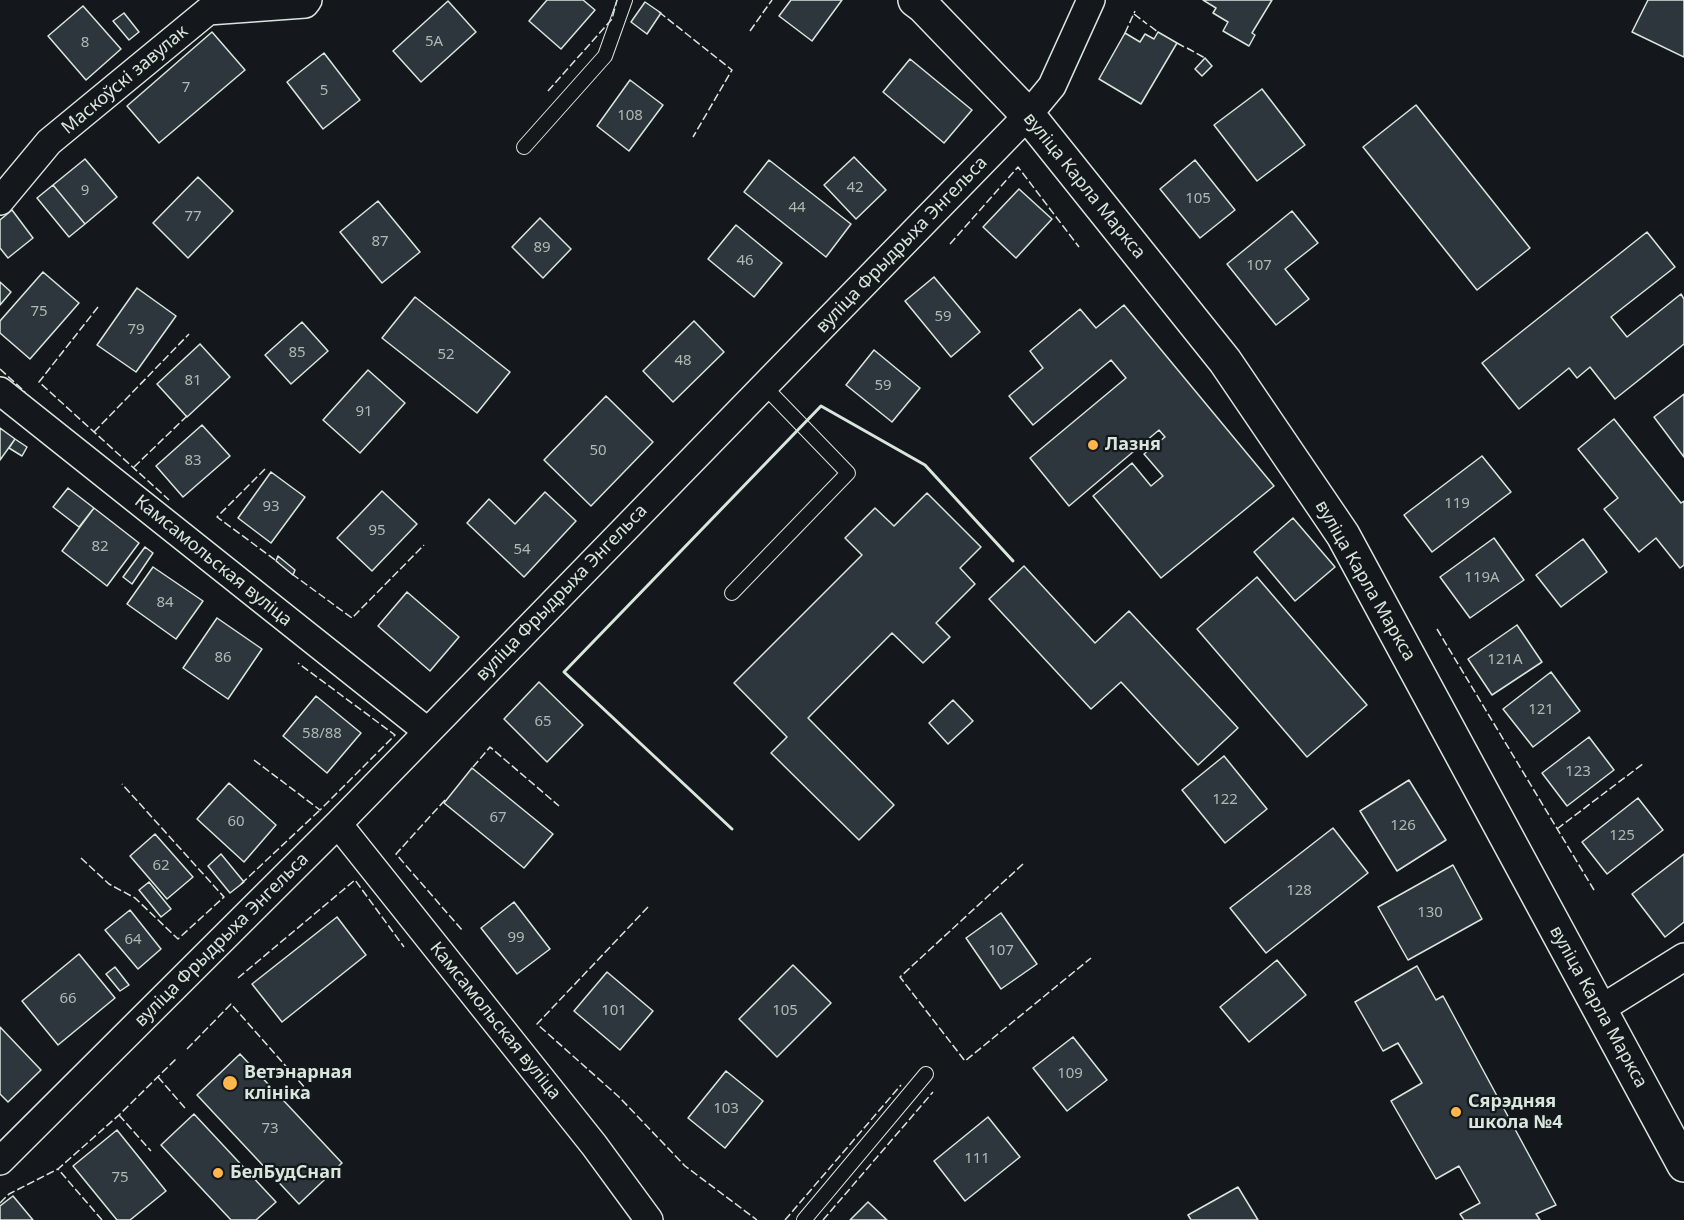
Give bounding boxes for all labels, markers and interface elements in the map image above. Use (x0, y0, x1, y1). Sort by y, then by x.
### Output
street label: Маскоўскі завулак (58, 21, 192, 139)
house number: 5А (425, 33, 443, 51)
house number: 8 (81, 34, 89, 52)
house number: 7 (182, 79, 190, 97)
house number: 5 (320, 82, 328, 100)
house number: 108 (617, 107, 643, 125)
street label: вуліца Карла Маркса (1018, 109, 1150, 263)
street label: вуліца Фрыдрыха Энгельса (812, 152, 992, 338)
house number: 42 (846, 179, 864, 197)
house number: 9 (81, 182, 89, 200)
house number: 105 (1185, 190, 1211, 208)
house number: 44 (788, 199, 806, 217)
house number: 77 (184, 208, 202, 226)
house number: 87 (371, 233, 389, 251)
house number: 89 (533, 239, 551, 257)
house number: 46 (736, 252, 754, 270)
house number: 107 (1246, 257, 1272, 275)
house number: 75 (30, 303, 48, 321)
house number: 59 (934, 308, 952, 326)
house number: 79 (127, 321, 145, 339)
house number: 85 (288, 344, 306, 362)
house number: 52 (437, 346, 455, 364)
house number: 48 (674, 352, 692, 370)
house number: 81 (184, 372, 202, 390)
house number: 59 (874, 377, 892, 395)
house number: 91 (355, 403, 373, 421)
place label: Лазня (1105, 434, 1161, 456)
marker: Лазня (1086, 438, 1100, 452)
house number: 50 (589, 442, 607, 460)
house number: 83 (184, 452, 202, 470)
street label: Камсамольская вуліца (130, 491, 296, 631)
house number: 119 (1444, 495, 1470, 513)
street label: вуліца Карла Маркса (1310, 497, 1420, 665)
house number: 93 (262, 498, 280, 516)
street label: вуліца Фрыдрыха Энгельса (472, 500, 652, 686)
house number: 95 (368, 522, 386, 540)
house number: 82 (91, 538, 109, 556)
house number: 54 (513, 541, 531, 559)
house number: 119А (1464, 569, 1500, 587)
house number: 84 (156, 594, 174, 612)
house number: 86 (214, 649, 232, 667)
house number: 121А (1487, 651, 1523, 669)
house number: 121 (1528, 701, 1554, 719)
house number: 65 (534, 713, 552, 731)
house number: 58/88 (302, 725, 342, 743)
house number: 123 (1565, 763, 1591, 781)
house number: 122 (1212, 791, 1238, 809)
house number: 67 (489, 809, 507, 827)
house number: 60 (227, 813, 245, 831)
house number: 126 (1390, 817, 1416, 835)
house number: 125 (1609, 827, 1635, 845)
street label: вуліца Фрыдрыха Энгельса (131, 849, 313, 1031)
house number: 62 (152, 857, 170, 875)
house number: 128 (1286, 882, 1312, 900)
house number: 130 (1417, 904, 1443, 922)
street label: вуліца Карла Маркса (1544, 922, 1652, 1092)
house number: 99 (507, 929, 525, 947)
house number: 64 (124, 931, 142, 949)
street label: Камсамольская вуліца (425, 938, 565, 1104)
house number: 107 (988, 942, 1014, 960)
house number: 66 (59, 990, 77, 1008)
house number: 101 (601, 1002, 627, 1020)
house number: 105 (772, 1002, 798, 1020)
place label: Ветэнарная клініка (244, 1062, 352, 1104)
house number: 109 (1057, 1065, 1083, 1083)
marker: Ветэнарная клініка (221, 1074, 239, 1092)
place label: Сярэдняя школа №4 (1468, 1091, 1562, 1134)
house number: 103 (713, 1100, 739, 1118)
marker: Сярэдняя школа №4 (1449, 1105, 1463, 1119)
house number: 73 (261, 1120, 279, 1138)
house number: 111 (964, 1150, 990, 1168)
place label: БелБудСнап (230, 1162, 342, 1184)
marker: БелБудСнап (211, 1166, 225, 1180)
house number: 75 (111, 1169, 129, 1187)

